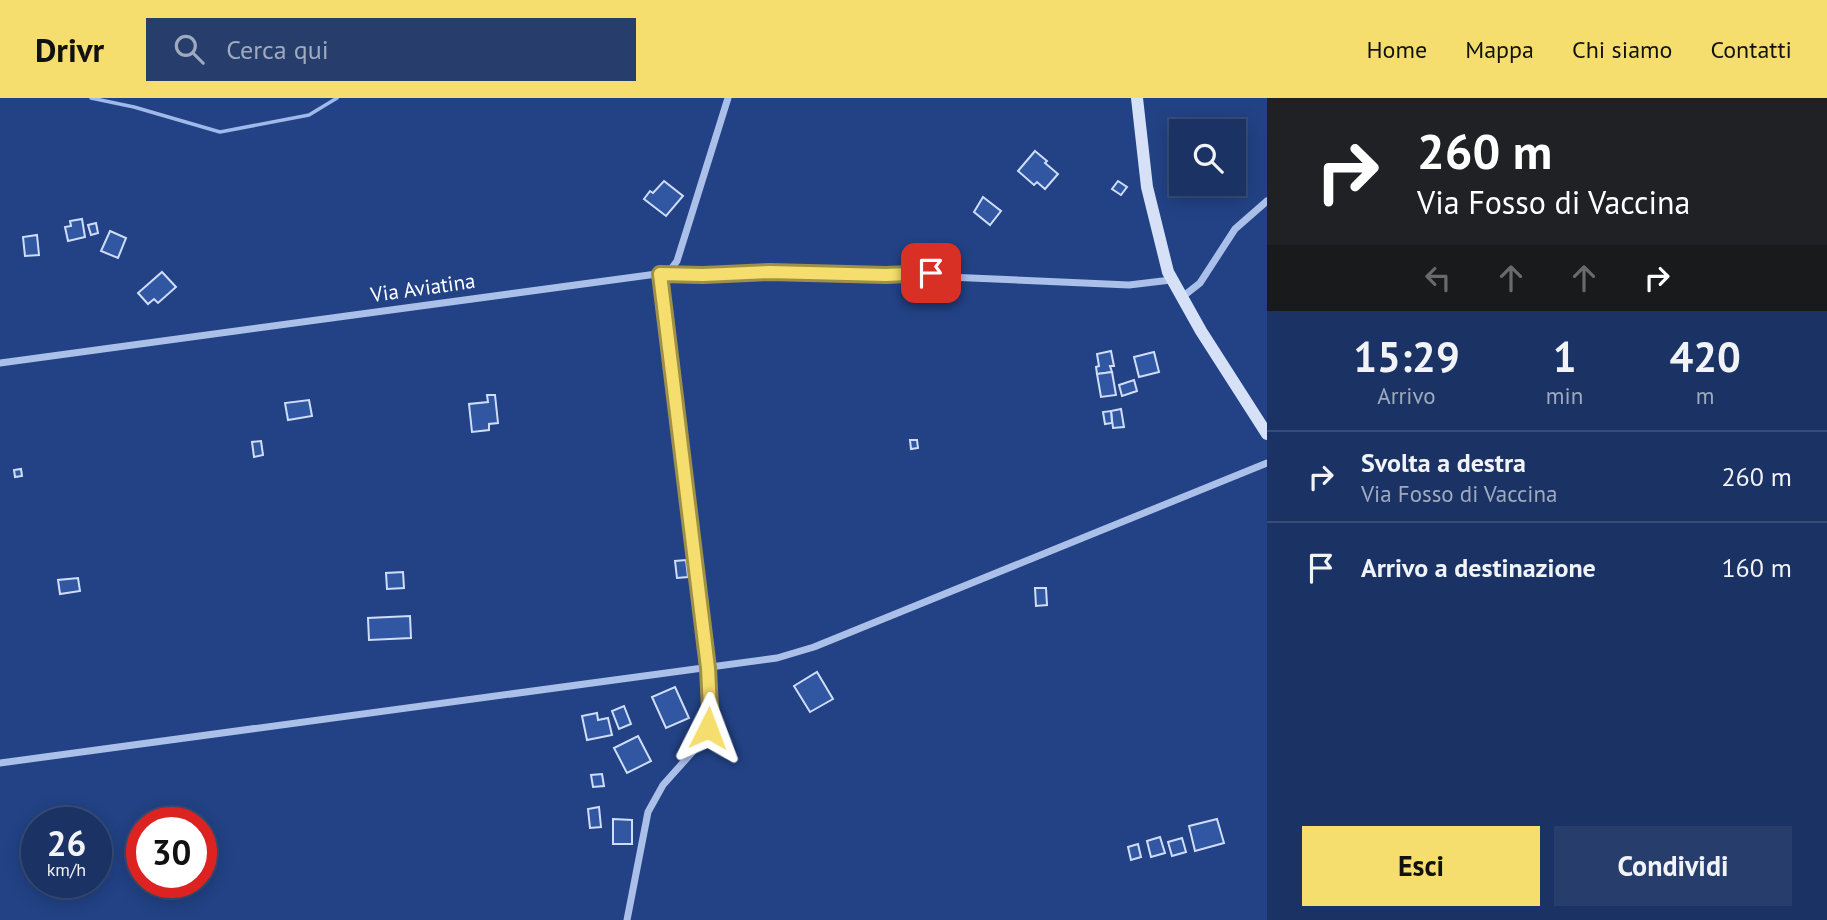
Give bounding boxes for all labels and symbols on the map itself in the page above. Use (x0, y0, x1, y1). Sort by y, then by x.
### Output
pin (901, 243, 961, 303)
street label: Via Aviatina (368, 267, 477, 308)
position arrow (671, 691, 745, 765)
speed limit sign: 30 (126, 807, 217, 898)

